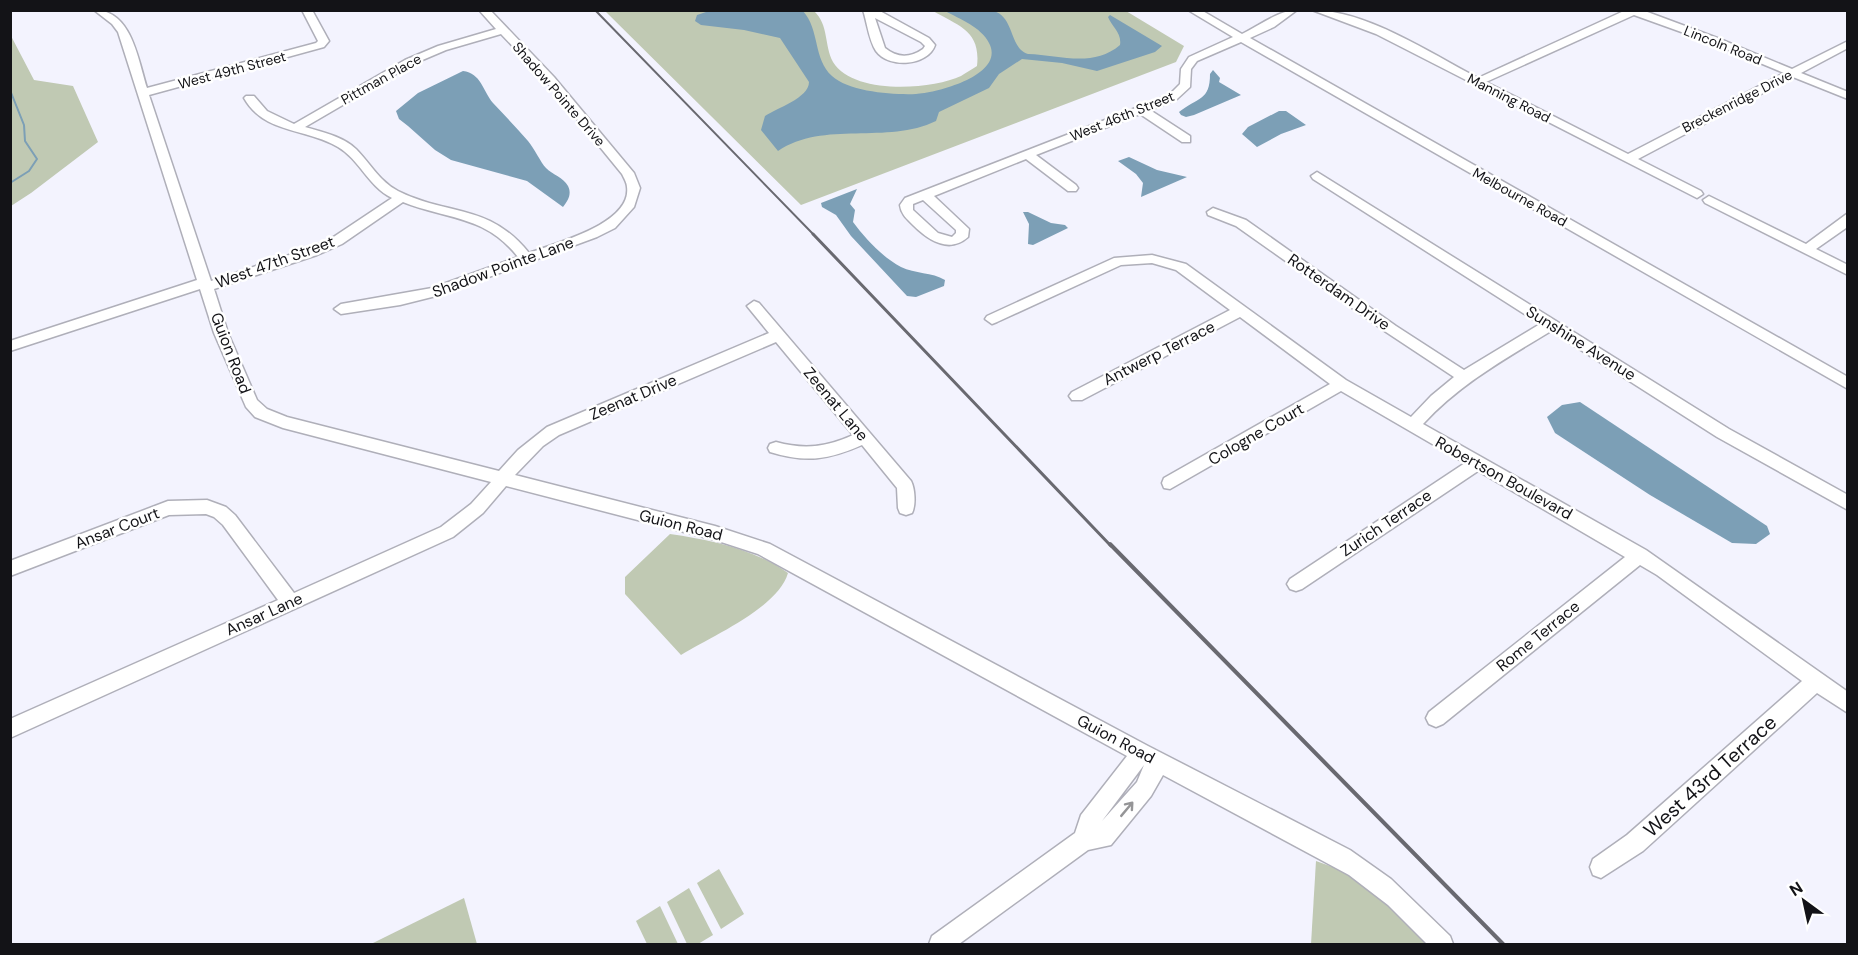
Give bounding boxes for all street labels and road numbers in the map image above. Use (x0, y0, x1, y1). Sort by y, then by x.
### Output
street label: Lincoln Road (1681, 21, 1765, 69)
street label: Shadow Pointe Drive (509, 38, 609, 150)
street label: West 49th Street (176, 47, 288, 93)
street label: Pittman Place (338, 50, 424, 108)
street label: Breckenridge Drive (1679, 65, 1795, 137)
street label: Manning Road (1464, 69, 1554, 127)
street label: West 46th Street (1067, 87, 1177, 145)
street label: Melbourne Road (1470, 164, 1570, 230)
street label: West 47th Street (213, 231, 337, 293)
street label: Shadow Pointe Lane (429, 232, 577, 302)
street label: Rotterdam Drive (1284, 249, 1394, 335)
street label: Sunshine Avenue (1522, 301, 1640, 385)
street label: Guion Road (206, 309, 256, 397)
street label: Antwerp Terrace (1100, 316, 1218, 390)
street label: Zeenat Lane (799, 363, 873, 445)
street label: Zeenat Drive (586, 369, 680, 425)
street label: Cologne Court (1204, 398, 1308, 470)
street label: Robertson Boulevard (1432, 432, 1576, 524)
street label: Zurich Terrace (1336, 485, 1436, 561)
street label: Ansar Court (72, 502, 162, 554)
street label: Guion Road (637, 504, 725, 546)
street label: Ansar Lane (222, 588, 306, 640)
street label: Rome Terrace (1492, 596, 1584, 676)
street label: West 43rd Terrace (1638, 709, 1782, 843)
street label: Guion Road (1073, 710, 1159, 768)

